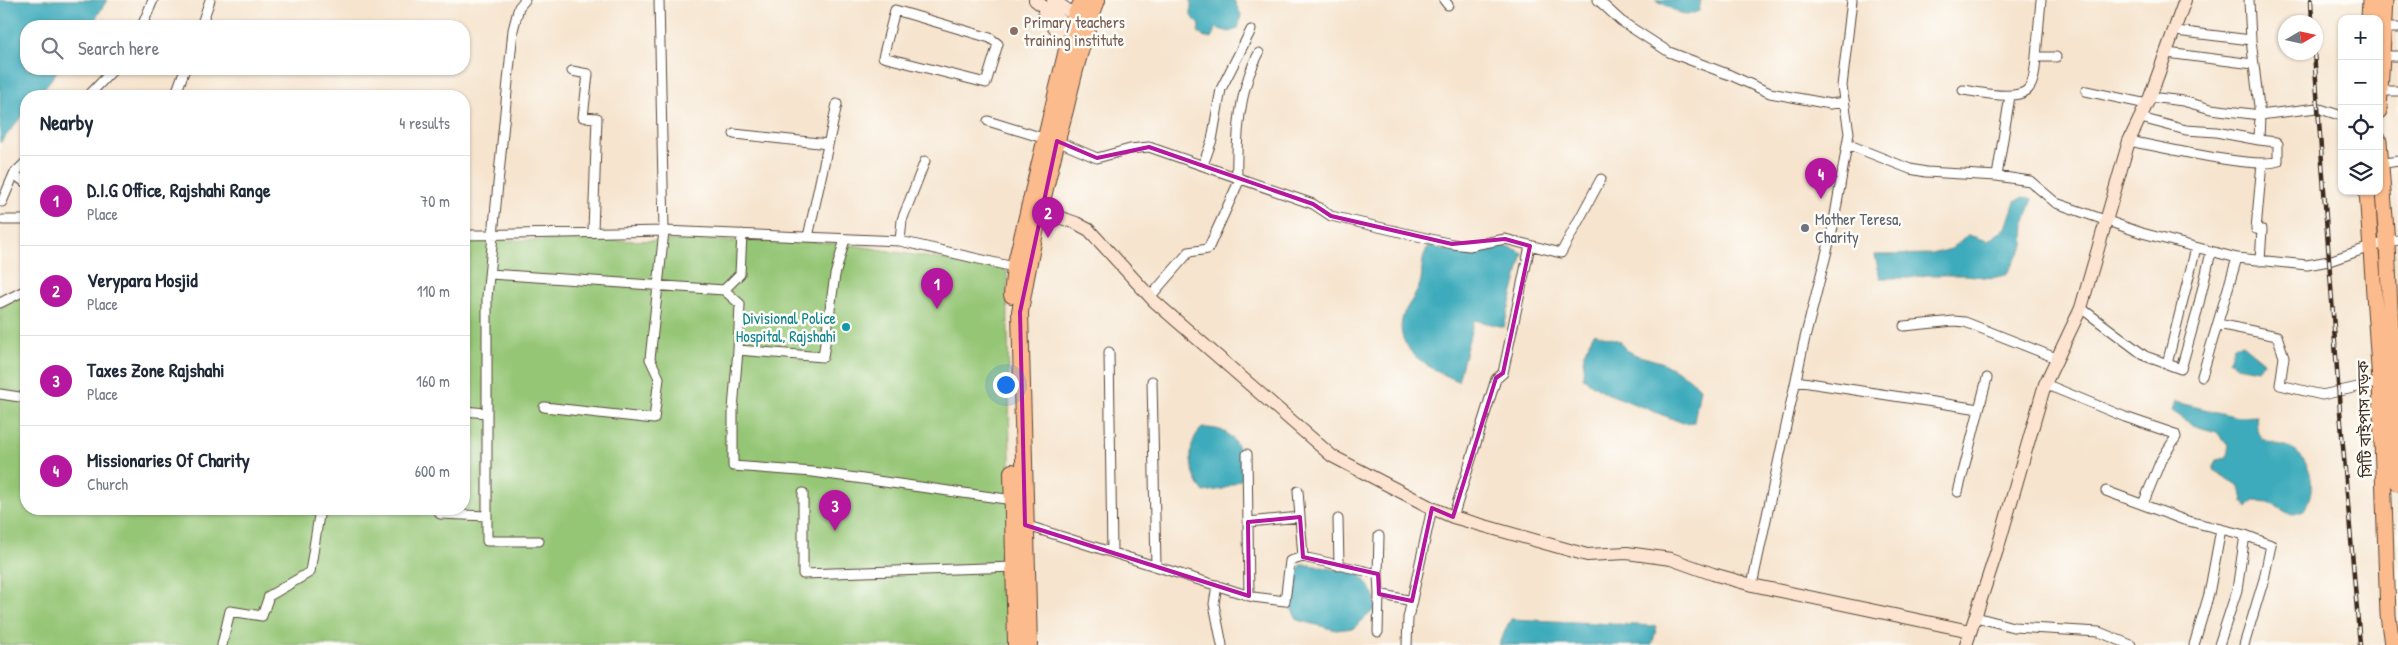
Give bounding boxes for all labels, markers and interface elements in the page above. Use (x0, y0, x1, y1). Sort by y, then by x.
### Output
place label: Primary teachers training institute (1024, 11, 1125, 51)
north arrow (2278, 15, 2323, 60)
map controls (2338, 15, 2383, 195)
button: + (2338, 15, 2383, 60)
search box (20, 20, 470, 75)
marker: Primary teachers training institute (1008, 25, 1020, 37)
icon: search (38, 34, 66, 62)
text: Search here (78, 35, 159, 61)
button: − (2338, 60, 2383, 105)
button: locate (2338, 105, 2383, 150)
text: Nearby (40, 108, 93, 137)
text: 4 results (399, 112, 450, 134)
button: layers (2338, 150, 2383, 195)
pin: 4 (1805, 158, 1837, 199)
text: D.I.G Office, Rajshahi Range (87, 177, 271, 203)
text: 1 (53, 190, 59, 212)
text: 70 m (420, 190, 450, 212)
pin: 2 (1032, 197, 1064, 238)
text: Place (87, 203, 118, 225)
place label: Mother Teresa, Charity (1815, 208, 1901, 248)
marker: Mother Teresa, Charity (1799, 222, 1811, 234)
text: Verypara Mosjid (87, 267, 198, 293)
pin: 1 (921, 268, 953, 309)
text: 2 (52, 280, 60, 302)
text: 110 m (417, 280, 450, 302)
text: Place (87, 293, 118, 315)
place label: Divisional Police Hospital, Rajshahi (736, 307, 837, 347)
marker: Divisional Police Hospital, Rajshahi (840, 321, 852, 333)
text: Taxes Zone Rajshahi (87, 357, 224, 383)
street label: সিটি বাইপাস সড়ক (2351, 359, 2377, 479)
text: 3 (52, 370, 60, 392)
text: 160 m (416, 370, 450, 392)
your location (993, 372, 1019, 398)
text: Place (87, 383, 118, 405)
text: Missionaries Of Charity (87, 447, 250, 473)
text: 4 (53, 460, 59, 482)
text: 600 m (415, 460, 450, 482)
text: Church (87, 473, 128, 495)
pin: 3 (819, 490, 851, 531)

